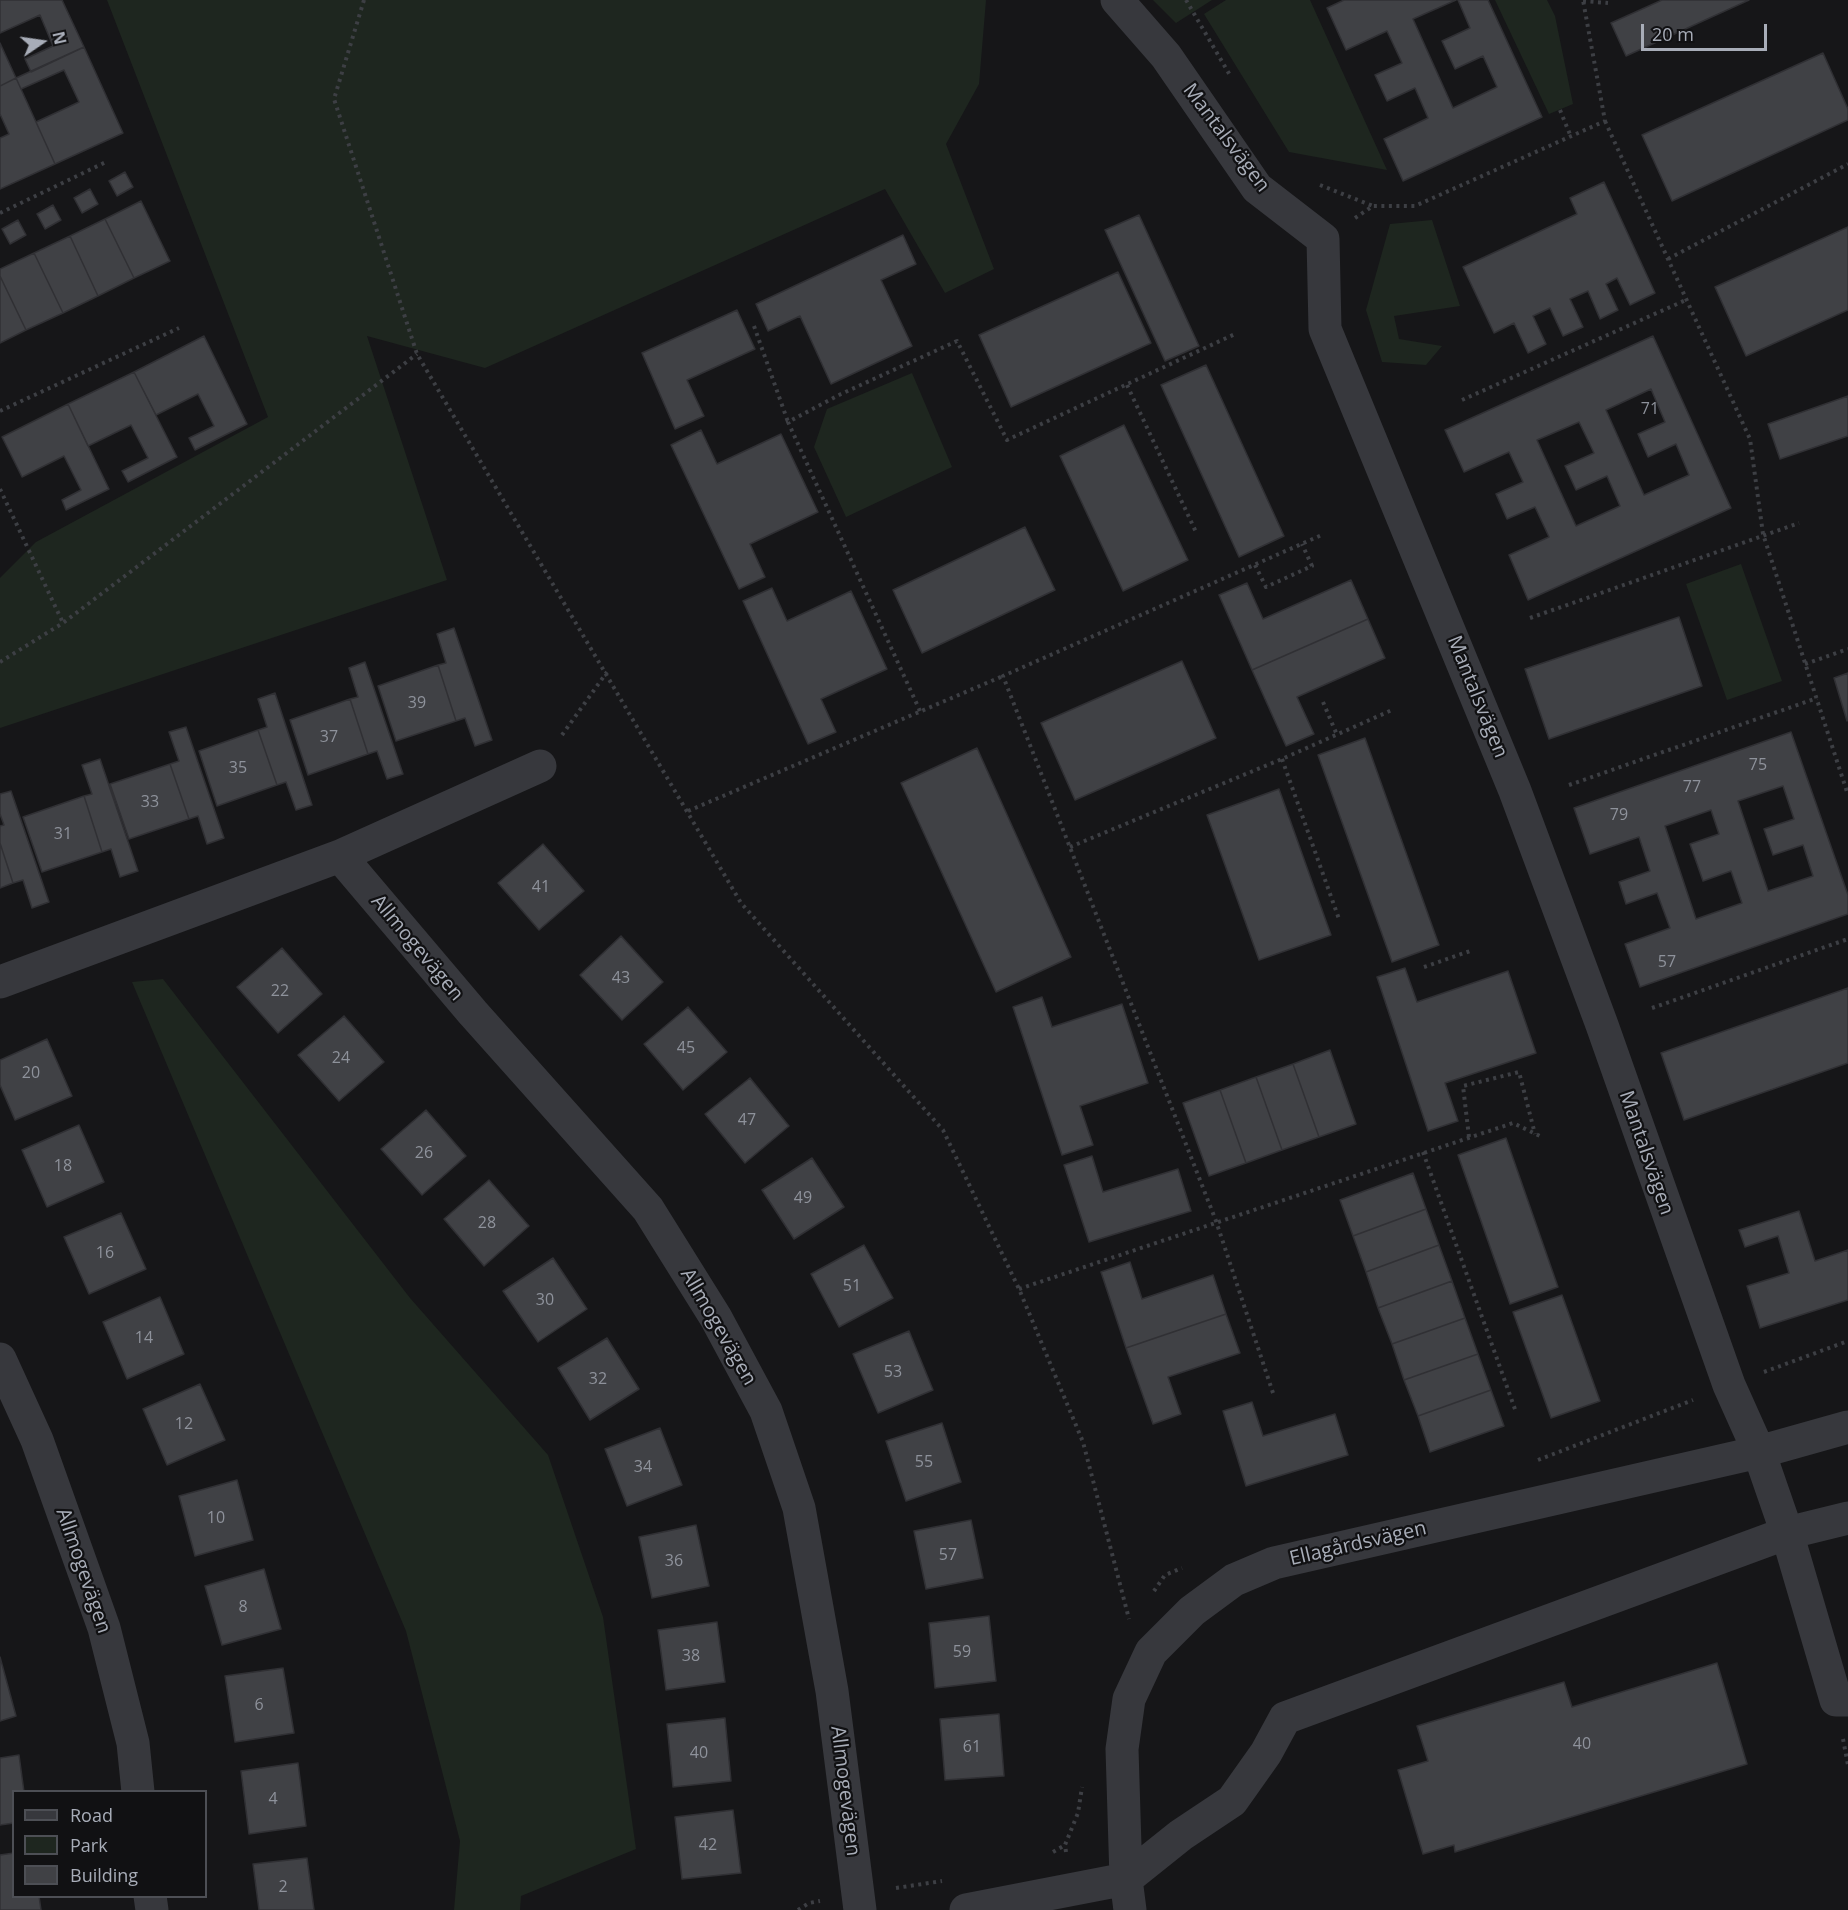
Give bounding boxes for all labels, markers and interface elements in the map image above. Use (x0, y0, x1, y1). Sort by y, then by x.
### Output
north arrow (12, 12, 72, 72)
scale bar (1644, 12, 1770, 50)
text: 20 m (1652, 22, 1694, 46)
text: N (47, 29, 72, 47)
street label: Mantalsvägen (1177, 79, 1275, 197)
house number: 71 (1641, 399, 1659, 419)
street label: Mantalsvägen (1442, 632, 1512, 762)
house number: 39 (408, 693, 426, 713)
house number: 37 (320, 727, 338, 747)
house number: 75 (1749, 755, 1767, 775)
house number: 35 (229, 758, 247, 778)
house number: 77 (1683, 777, 1701, 797)
house number: 33 (141, 792, 159, 812)
house number: 79 (1610, 805, 1628, 825)
house number: 31 (54, 824, 72, 844)
house number: 41 (532, 877, 550, 897)
street label: Allmogevägen (366, 890, 468, 1006)
house number: 57 (1658, 952, 1676, 972)
house number: 43 (612, 968, 630, 988)
house number: 22 (271, 981, 289, 1001)
house number: 45 (677, 1038, 695, 1058)
house number: 24 (332, 1048, 350, 1068)
house number: 20 (22, 1063, 40, 1083)
street label: Mantalsvägen (1614, 1088, 1678, 1218)
house number: 47 (738, 1110, 756, 1130)
house number: 26 (415, 1143, 433, 1163)
house number: 18 (54, 1156, 72, 1176)
house number: 49 (794, 1188, 812, 1208)
house number: 28 (478, 1213, 496, 1233)
house number: 16 (96, 1243, 114, 1263)
street label: Allmogevägen (675, 1264, 761, 1390)
house number: 51 (843, 1276, 861, 1296)
house number: 30 (536, 1290, 554, 1310)
house number: 14 (135, 1328, 153, 1348)
house number: 53 (884, 1362, 902, 1382)
house number: 32 (589, 1369, 607, 1389)
house number: 12 (175, 1414, 193, 1434)
house number: 55 (915, 1452, 933, 1472)
house number: 34 (634, 1457, 652, 1477)
street label: Allmogevägen (50, 1505, 116, 1637)
house number: 10 (207, 1508, 225, 1528)
street label: Ellagårdsvägen (1287, 1517, 1429, 1571)
house number: 57 (939, 1545, 957, 1565)
house number: 36 (665, 1551, 683, 1571)
house number: 8 (238, 1597, 248, 1617)
house number: 59 (953, 1642, 971, 1662)
house number: 38 (682, 1646, 700, 1666)
house number: 6 (254, 1695, 264, 1715)
street label: Allmogevägen (825, 1725, 865, 1857)
house number: 40 (1573, 1734, 1591, 1754)
house number: 61 (963, 1737, 981, 1757)
house number: 40 (690, 1743, 708, 1763)
house number: 4 (268, 1789, 278, 1809)
legend (12, 1790, 207, 1898)
text: Road (70, 1803, 113, 1827)
text: Park (70, 1833, 108, 1857)
house number: 42 (699, 1835, 717, 1855)
text: Building (70, 1863, 138, 1887)
house number: 2 (278, 1877, 288, 1897)

